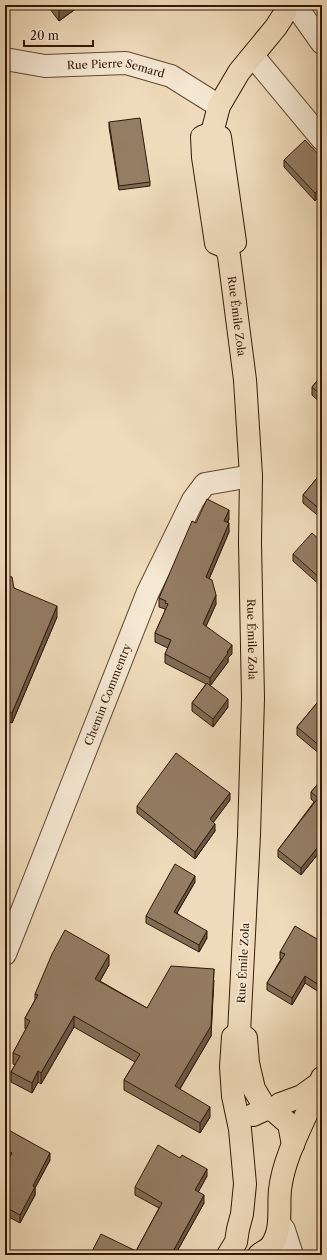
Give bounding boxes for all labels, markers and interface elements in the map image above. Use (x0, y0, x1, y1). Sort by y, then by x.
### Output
scale bar (24, 22, 93, 48)
text: 20 m (30, 28, 59, 43)
street label: Rue Pierre Semard (67, 56, 167, 81)
street label: Rue Émile Zola (225, 275, 249, 357)
street label: Rue Émile Zola (244, 599, 260, 680)
street label: Chemin Commentry (81, 641, 134, 748)
street label: Rue Émile Zola (234, 922, 252, 1004)

